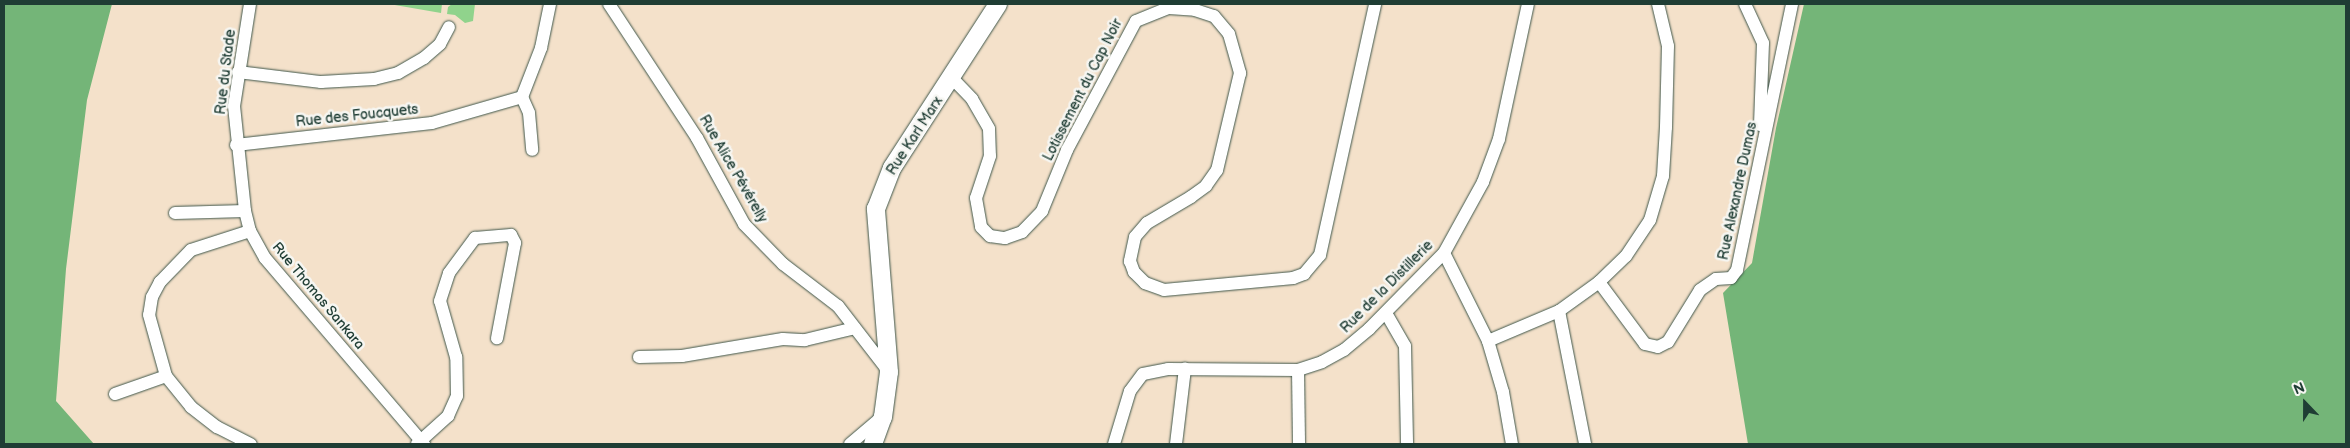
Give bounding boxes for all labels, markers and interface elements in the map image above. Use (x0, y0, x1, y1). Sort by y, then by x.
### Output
street label: Lotissement du Cap Noir (1040, 16, 1126, 164)
street label: Rue du Stade (212, 28, 240, 116)
street label: Rue Karl Marx (883, 94, 947, 178)
street label: Rue des Foucquets (295, 101, 419, 131)
street label: Rue Alice Pévérelly (695, 112, 771, 226)
street label: Rue Alexandre Dumas (1715, 120, 1761, 262)
street label: Rue de la Distillerie (1337, 237, 1437, 337)
street label: Rue Thomas Sankara (268, 239, 368, 353)
north arrow (2280, 378, 2330, 428)
text: N (2291, 379, 2307, 398)

